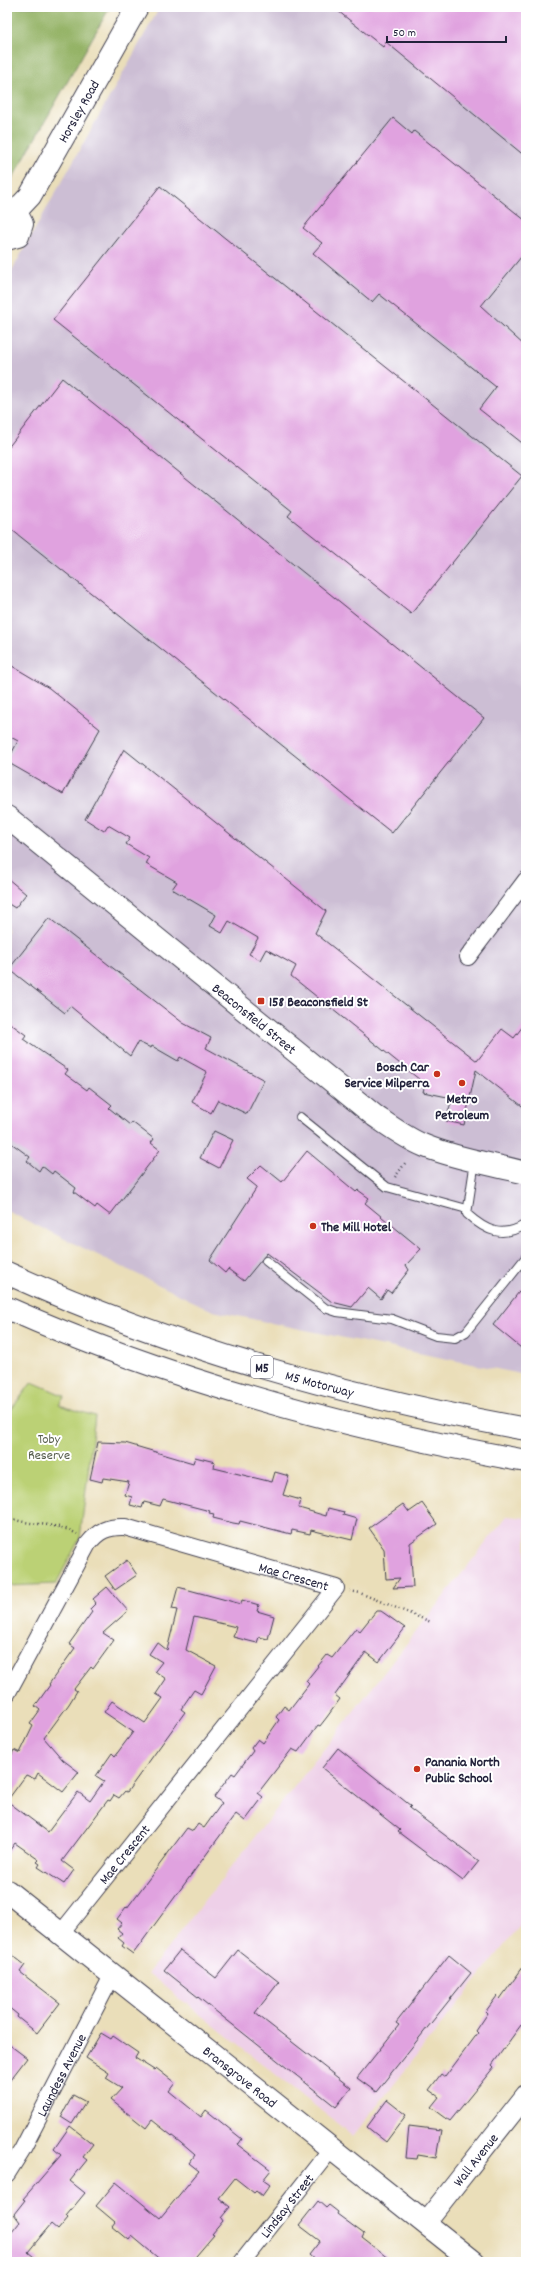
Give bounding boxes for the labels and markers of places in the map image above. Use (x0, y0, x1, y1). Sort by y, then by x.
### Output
place label: 158 Beaconsfield St (269, 993, 369, 1013)
marker: 158 Beaconsfield St (256, 996, 266, 1006)
place label: Bosch Car Service Milperra (344, 1058, 430, 1094)
marker: Bosch Car Service Milperra (432, 1069, 442, 1079)
marker: Metro Petroleum (457, 1078, 467, 1088)
place label: Metro Petroleum (435, 1090, 490, 1126)
place label: The Mill Hotel (321, 1218, 392, 1238)
marker: The Mill Hotel (308, 1221, 318, 1231)
place label: Panania North Public School (425, 1753, 500, 1789)
marker: Panania North Public School (412, 1764, 422, 1774)

